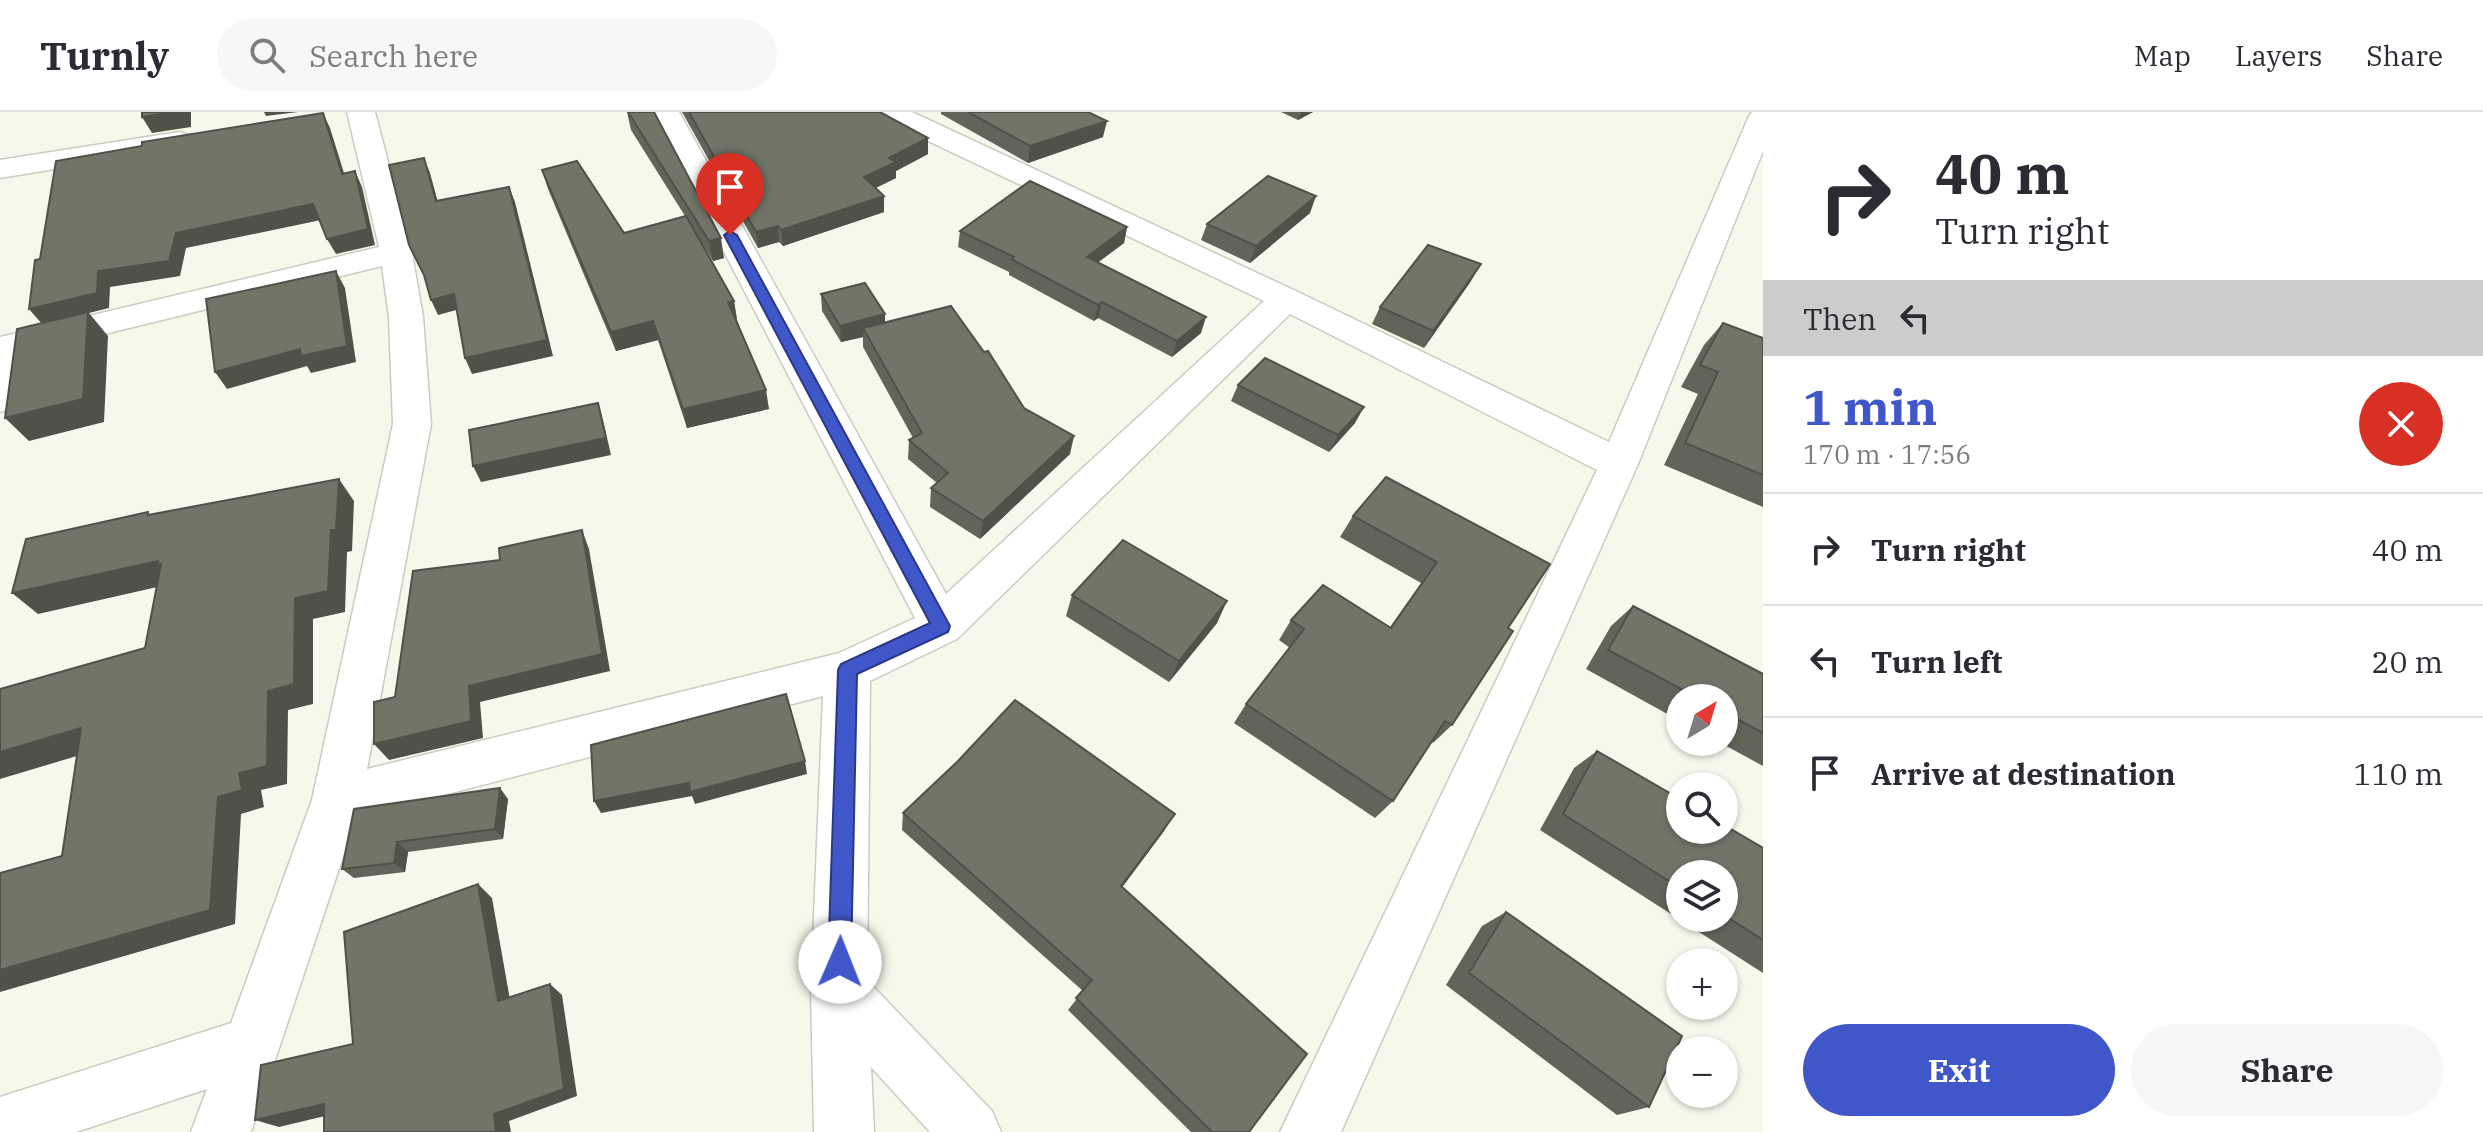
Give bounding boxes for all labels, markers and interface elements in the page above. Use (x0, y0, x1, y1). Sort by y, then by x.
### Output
search box (217, 19, 777, 91)
text: Turnly (40, 31, 169, 80)
icon: search (245, 33, 289, 77)
text: Search here (309, 36, 478, 75)
text: Map (2134, 37, 2191, 74)
text: Layers (2235, 37, 2322, 74)
text: Share (2366, 37, 2443, 74)
text: 40 m (1935, 137, 2070, 209)
icon: right (1803, 144, 1907, 248)
pin (696, 153, 764, 235)
icon: arrive (708, 165, 752, 209)
text: Turn right (1935, 207, 2109, 254)
icon: left (1893, 296, 1937, 340)
text: Then (1803, 299, 1877, 338)
text: 1 min (1803, 376, 1937, 438)
button: close (2359, 382, 2443, 466)
text: 170 m · 17:56 (1803, 437, 1971, 471)
icon: right (1803, 527, 1847, 571)
text: Turn right (1871, 530, 2026, 569)
text: 40 m (2371, 530, 2443, 569)
icon: left (1803, 639, 1847, 683)
text: Turn left (1871, 642, 2003, 681)
text: 20 m (2371, 642, 2443, 681)
north arrow (1666, 684, 1738, 756)
map controls (1666, 684, 1738, 1108)
icon: arrive (1803, 751, 1847, 795)
text: Arrive at destination (1871, 754, 2176, 793)
text: 110 m (2353, 754, 2443, 793)
button: search (1666, 772, 1738, 844)
button: layers (1666, 860, 1738, 932)
position arrow (798, 920, 882, 1004)
button: + (1666, 948, 1738, 1020)
button: Exit (1803, 1024, 2115, 1116)
button: Share (2131, 1024, 2443, 1116)
button: − (1666, 1036, 1738, 1108)

